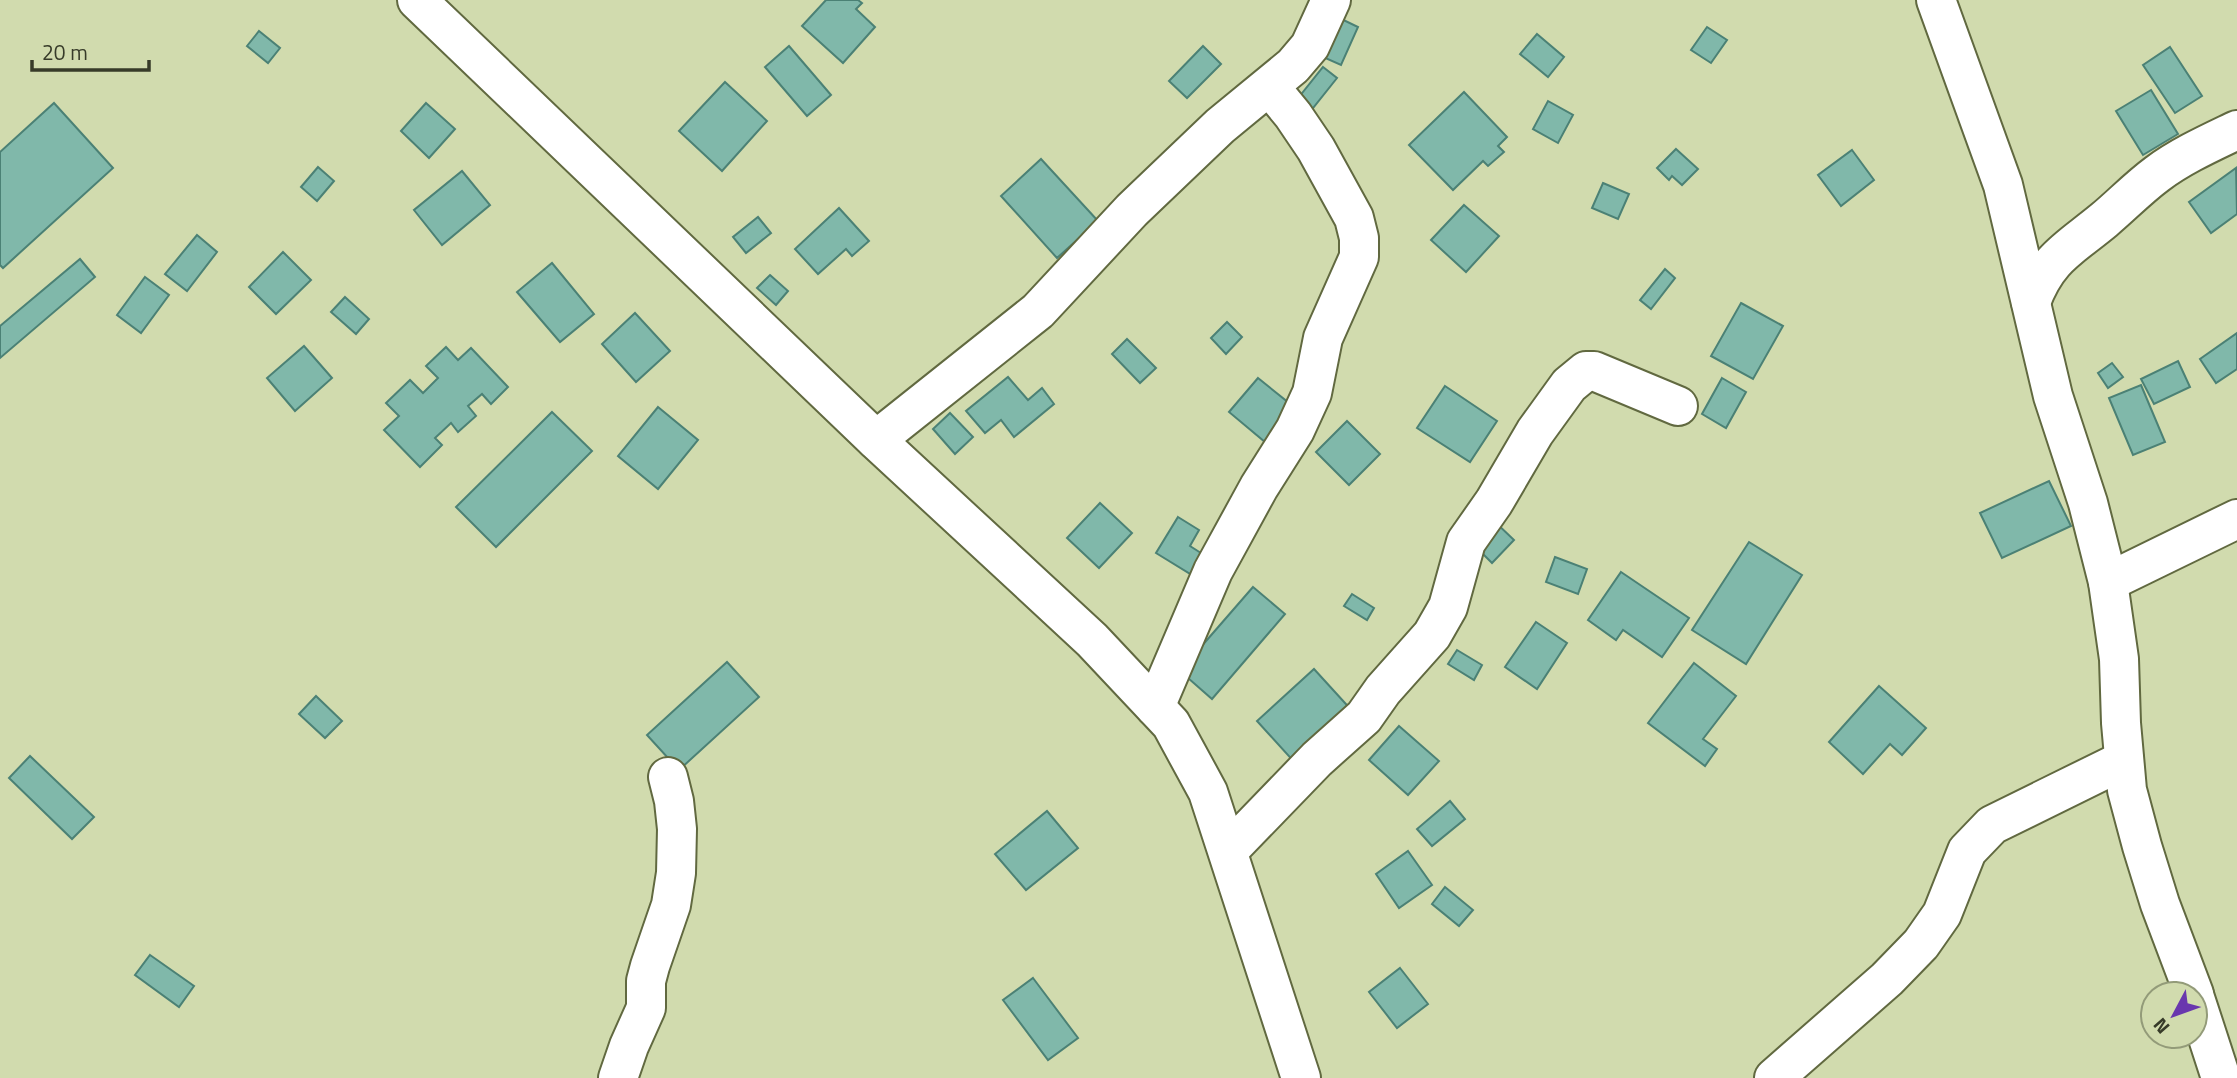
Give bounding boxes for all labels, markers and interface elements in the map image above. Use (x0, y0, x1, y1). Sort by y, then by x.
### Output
scale bar (32, 28, 149, 72)
text: 20 m (42, 36, 88, 68)
north arrow (2139, 980, 2209, 1050)
text: N (2146, 1012, 2176, 1041)

